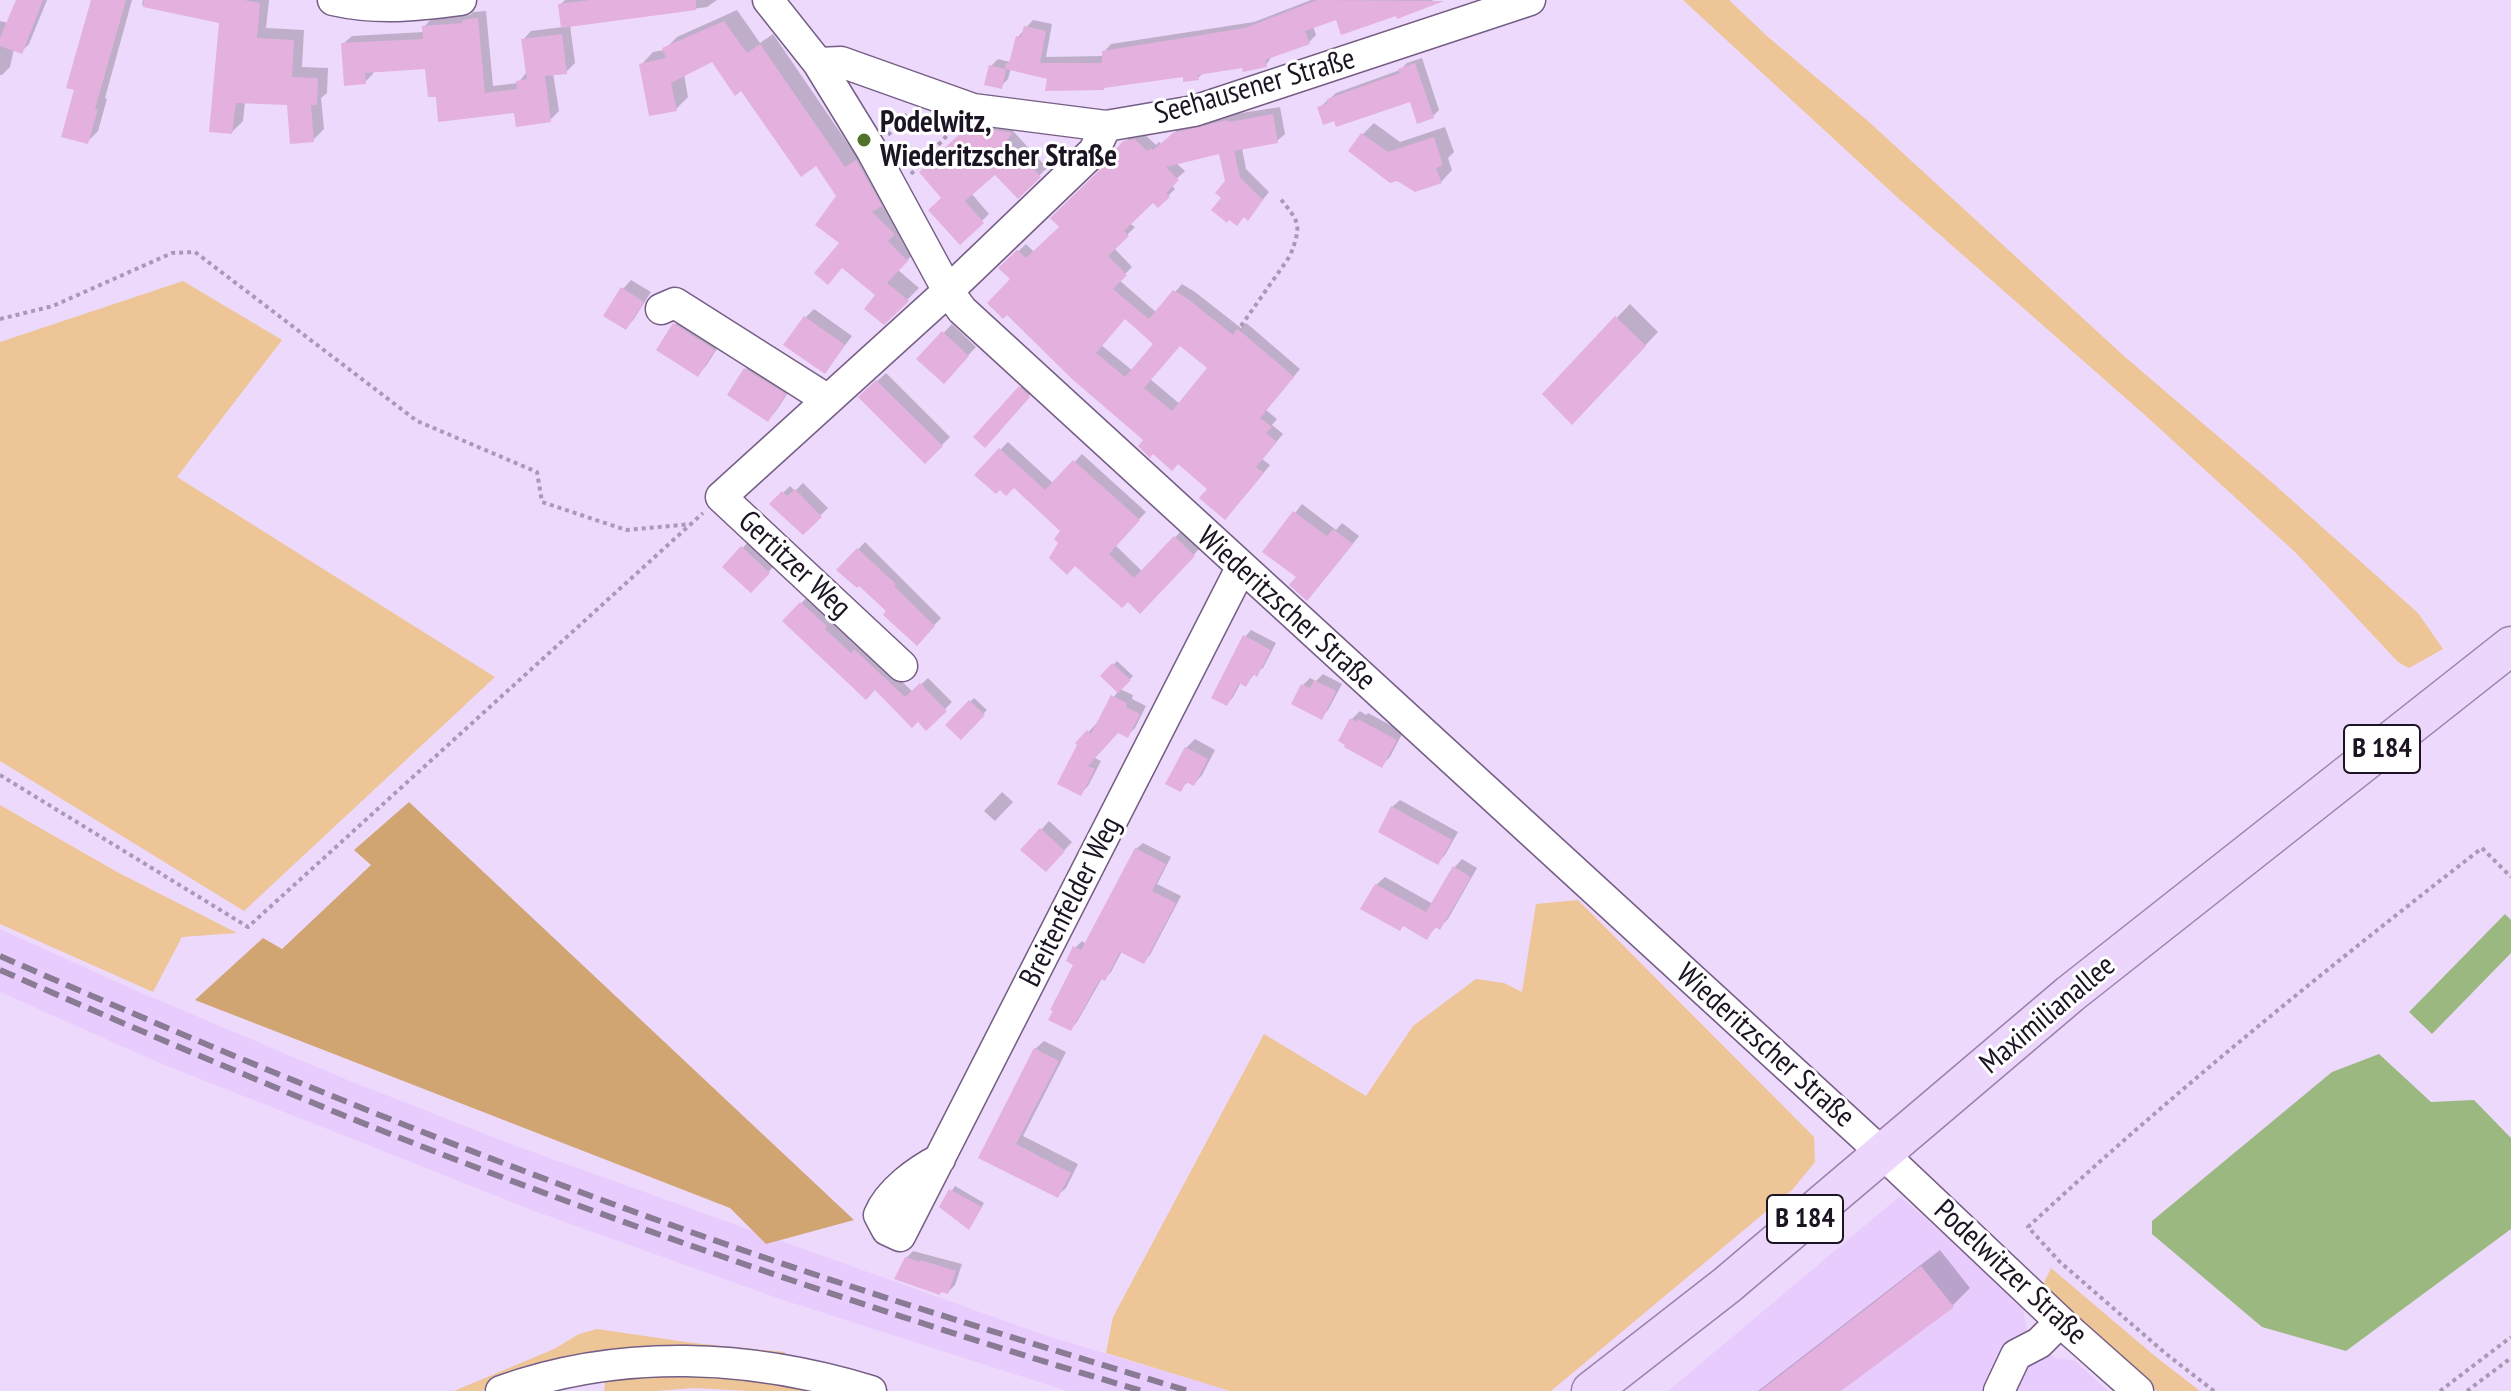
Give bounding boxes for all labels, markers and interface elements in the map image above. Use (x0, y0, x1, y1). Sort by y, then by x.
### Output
street label: Seehausener Straße (1151, 41, 1359, 133)
place label: Podelwitz, Wiederitzscher Straße (880, 105, 1117, 176)
marker: Podelwitz, Wiederitzscher Straße (855, 131, 873, 149)
street label: Gertitzer Weg (730, 504, 858, 626)
street label: Wiederitzscher Straße (1189, 519, 1383, 699)
road number: B 184 (2344, 725, 2420, 773)
street label: Breitenfelder Weg (1013, 811, 1129, 993)
street label: Maximilianallee (1973, 948, 2123, 1082)
street label: Wiederitzscher Straße (1668, 956, 1862, 1136)
street label: Podelwitzer Straße (1926, 1193, 2094, 1353)
road number: B 184 (1767, 1195, 1843, 1243)

